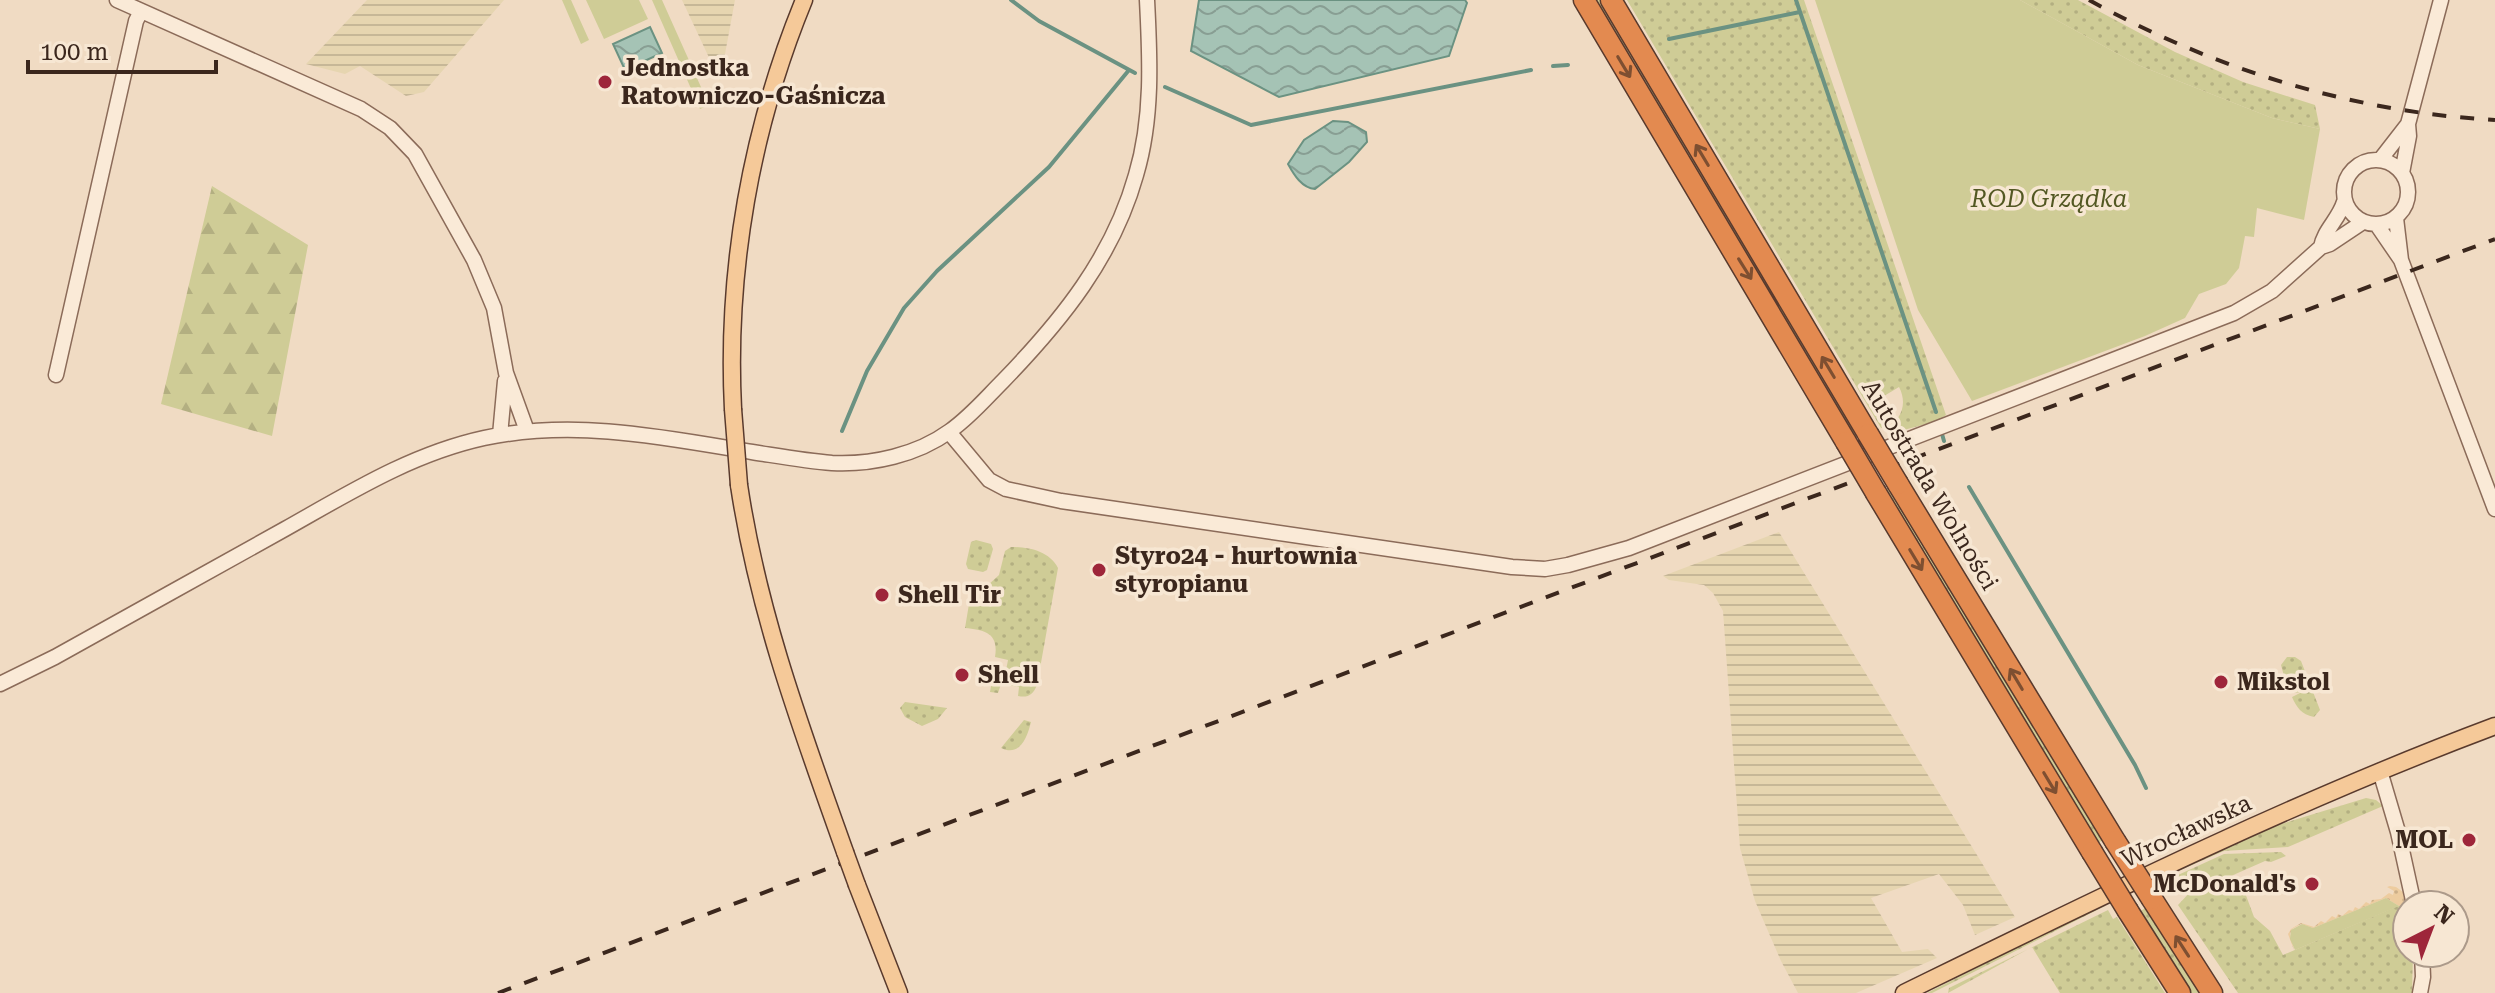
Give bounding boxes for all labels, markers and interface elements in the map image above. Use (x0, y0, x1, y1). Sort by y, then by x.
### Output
scale bar (28, 24, 216, 74)
text: 100 m (40, 38, 108, 66)
place label: Jednostka Ratowniczo-Gaśnicza (621, 54, 885, 110)
one-way arrow (1616, 55, 1632, 78)
marker: Jednostka Ratowniczo-Gaśnicza (596, 73, 614, 91)
one-way arrow (1694, 144, 1710, 167)
park label: ROD Grządka (1970, 185, 2127, 213)
one-way arrow (1737, 257, 1753, 280)
one-way arrow (1820, 356, 1836, 379)
street label: Autostrada Wolności (1856, 375, 2004, 595)
place label: Styro24 - hurtownia styropianu (1115, 542, 1357, 598)
one-way arrow (1908, 548, 1924, 571)
marker: Styro24 - hurtownia styropianu (1090, 561, 1108, 579)
place label: Shell Tir (898, 581, 1001, 609)
marker: Shell Tir (873, 586, 891, 604)
place label: Shell (978, 661, 1039, 689)
marker: Shell (953, 666, 971, 684)
one-way arrow (2008, 668, 2024, 691)
place label: Mikstol (2237, 668, 2330, 696)
marker: Mikstol (2212, 673, 2230, 691)
one-way arrow (2042, 771, 2058, 794)
street label: Wrocławska (2117, 789, 2255, 873)
place label: MOL (2395, 826, 2453, 854)
marker: MOL (2460, 831, 2478, 849)
place label: McDonald's (2153, 870, 2296, 898)
marker: McDonald's (2303, 875, 2321, 893)
north arrow (2391, 889, 2471, 969)
text: N (2429, 900, 2459, 930)
one-way arrow (2174, 936, 2190, 958)

